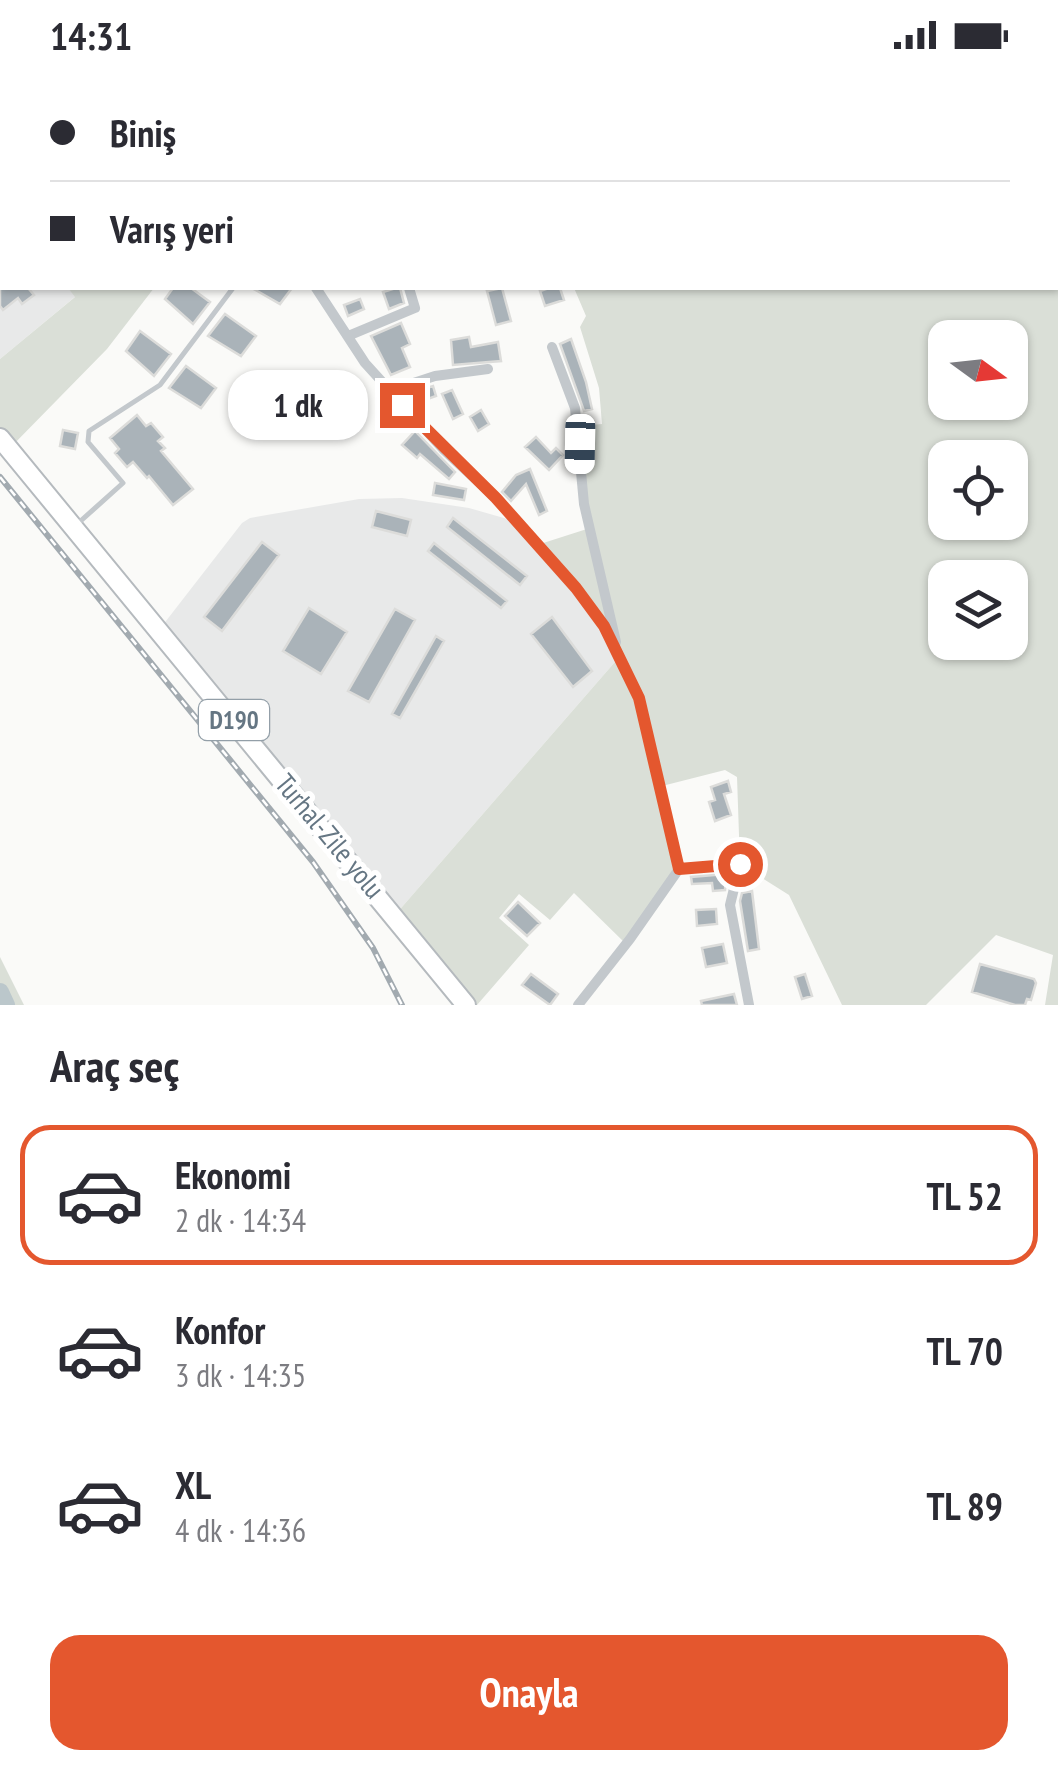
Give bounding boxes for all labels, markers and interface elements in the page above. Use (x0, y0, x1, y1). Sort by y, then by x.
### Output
text: 14:31 (50, 11, 132, 60)
text: Biniş (110, 108, 176, 157)
text: Varış yeri (110, 204, 234, 253)
north arrow (928, 320, 1028, 420)
map controls (928, 320, 1028, 660)
callout: 1 dk (227, 370, 367, 440)
route end (380, 383, 425, 428)
text: 1 dk (273, 384, 323, 426)
car (564, 414, 596, 474)
button: locate (928, 440, 1028, 540)
button: layers (928, 560, 1028, 660)
road number: D190 (199, 700, 269, 740)
street label: Turhal-Zile yolu (267, 766, 393, 906)
route start (718, 842, 763, 887)
text: Araç seç (50, 1036, 179, 1094)
icon: car (55, 1150, 145, 1240)
text: Ekonomi (175, 1150, 291, 1199)
text: TL 52 (926, 1171, 1003, 1220)
text: 2 dk · 14:34 (175, 1199, 306, 1241)
icon: car (55, 1305, 145, 1395)
text: Konfor (175, 1305, 265, 1354)
text: TL 70 (926, 1326, 1003, 1375)
text: 3 dk · 14:35 (175, 1354, 306, 1396)
icon: car (55, 1460, 145, 1550)
text: XL (175, 1460, 211, 1509)
text: TL 89 (926, 1481, 1003, 1530)
text: 4 dk · 14:36 (175, 1509, 306, 1551)
button: Onayla (50, 1635, 1008, 1750)

